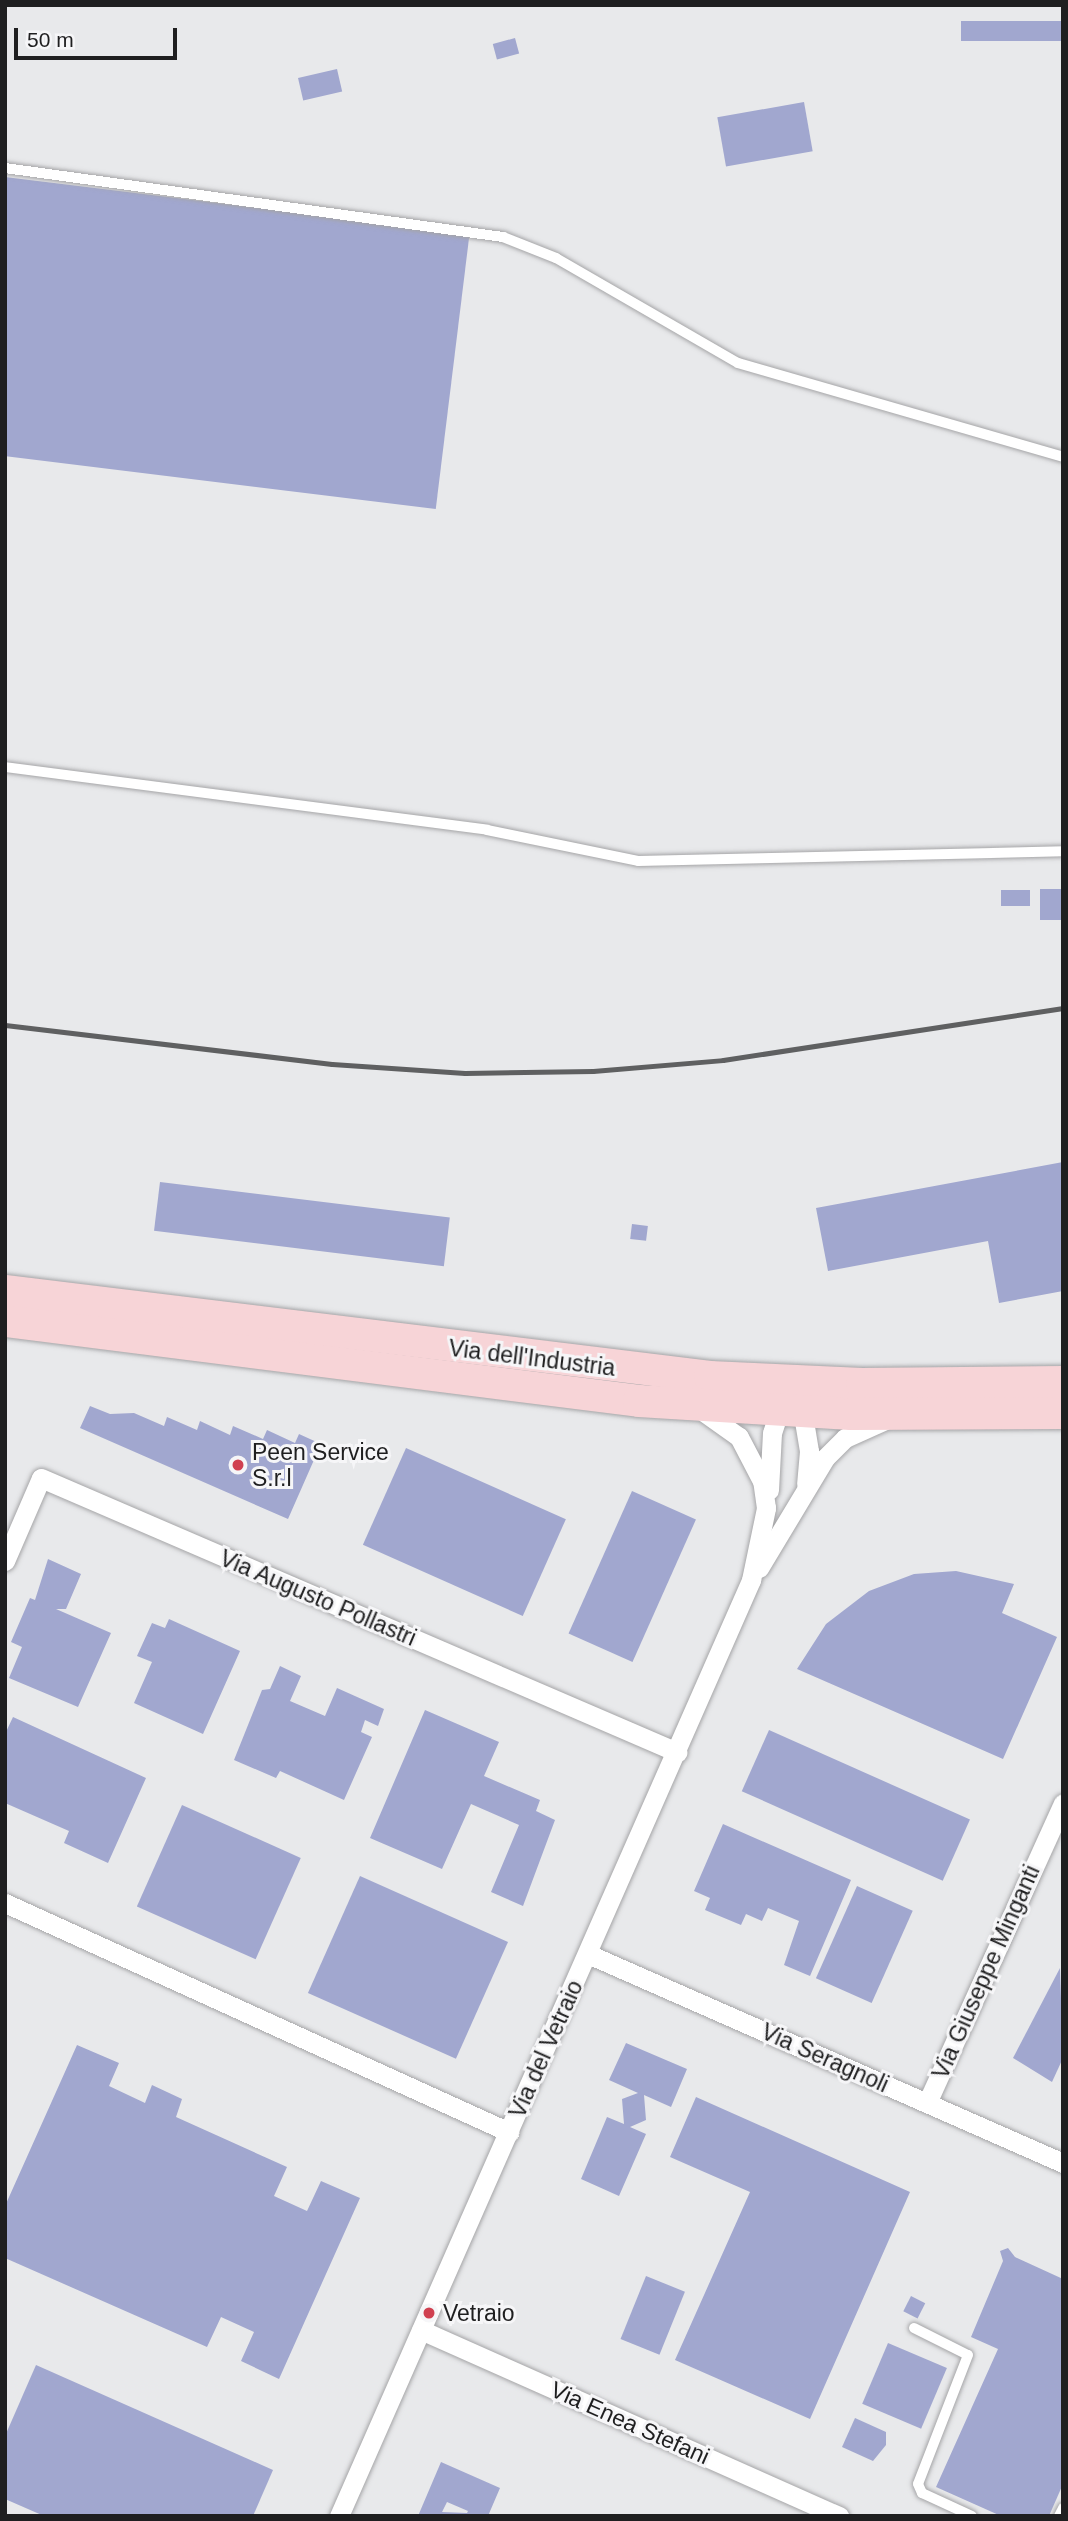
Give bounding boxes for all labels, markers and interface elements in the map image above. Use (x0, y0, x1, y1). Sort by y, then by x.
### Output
scale bar (18, 14, 180, 58)
text: 50 m (27, 28, 74, 51)
street label: Via dell'Industria (447, 1334, 617, 1382)
place label: Peen Service S.r.l (252, 1438, 389, 1492)
marker: Peen Service S.r.l (230, 1457, 246, 1473)
street label: Via Augusto Pollastri (215, 1544, 421, 1652)
street label: Via Giuseppe Minganti (926, 1861, 1046, 2083)
street label: Via del Vetraio (503, 1976, 589, 2122)
street label: Via Seragnoli (757, 2018, 893, 2098)
place label: Vetraio (443, 2299, 515, 2327)
marker: Vetraio (421, 2305, 437, 2321)
street label: Via Enea Stefani (546, 2376, 714, 2470)

